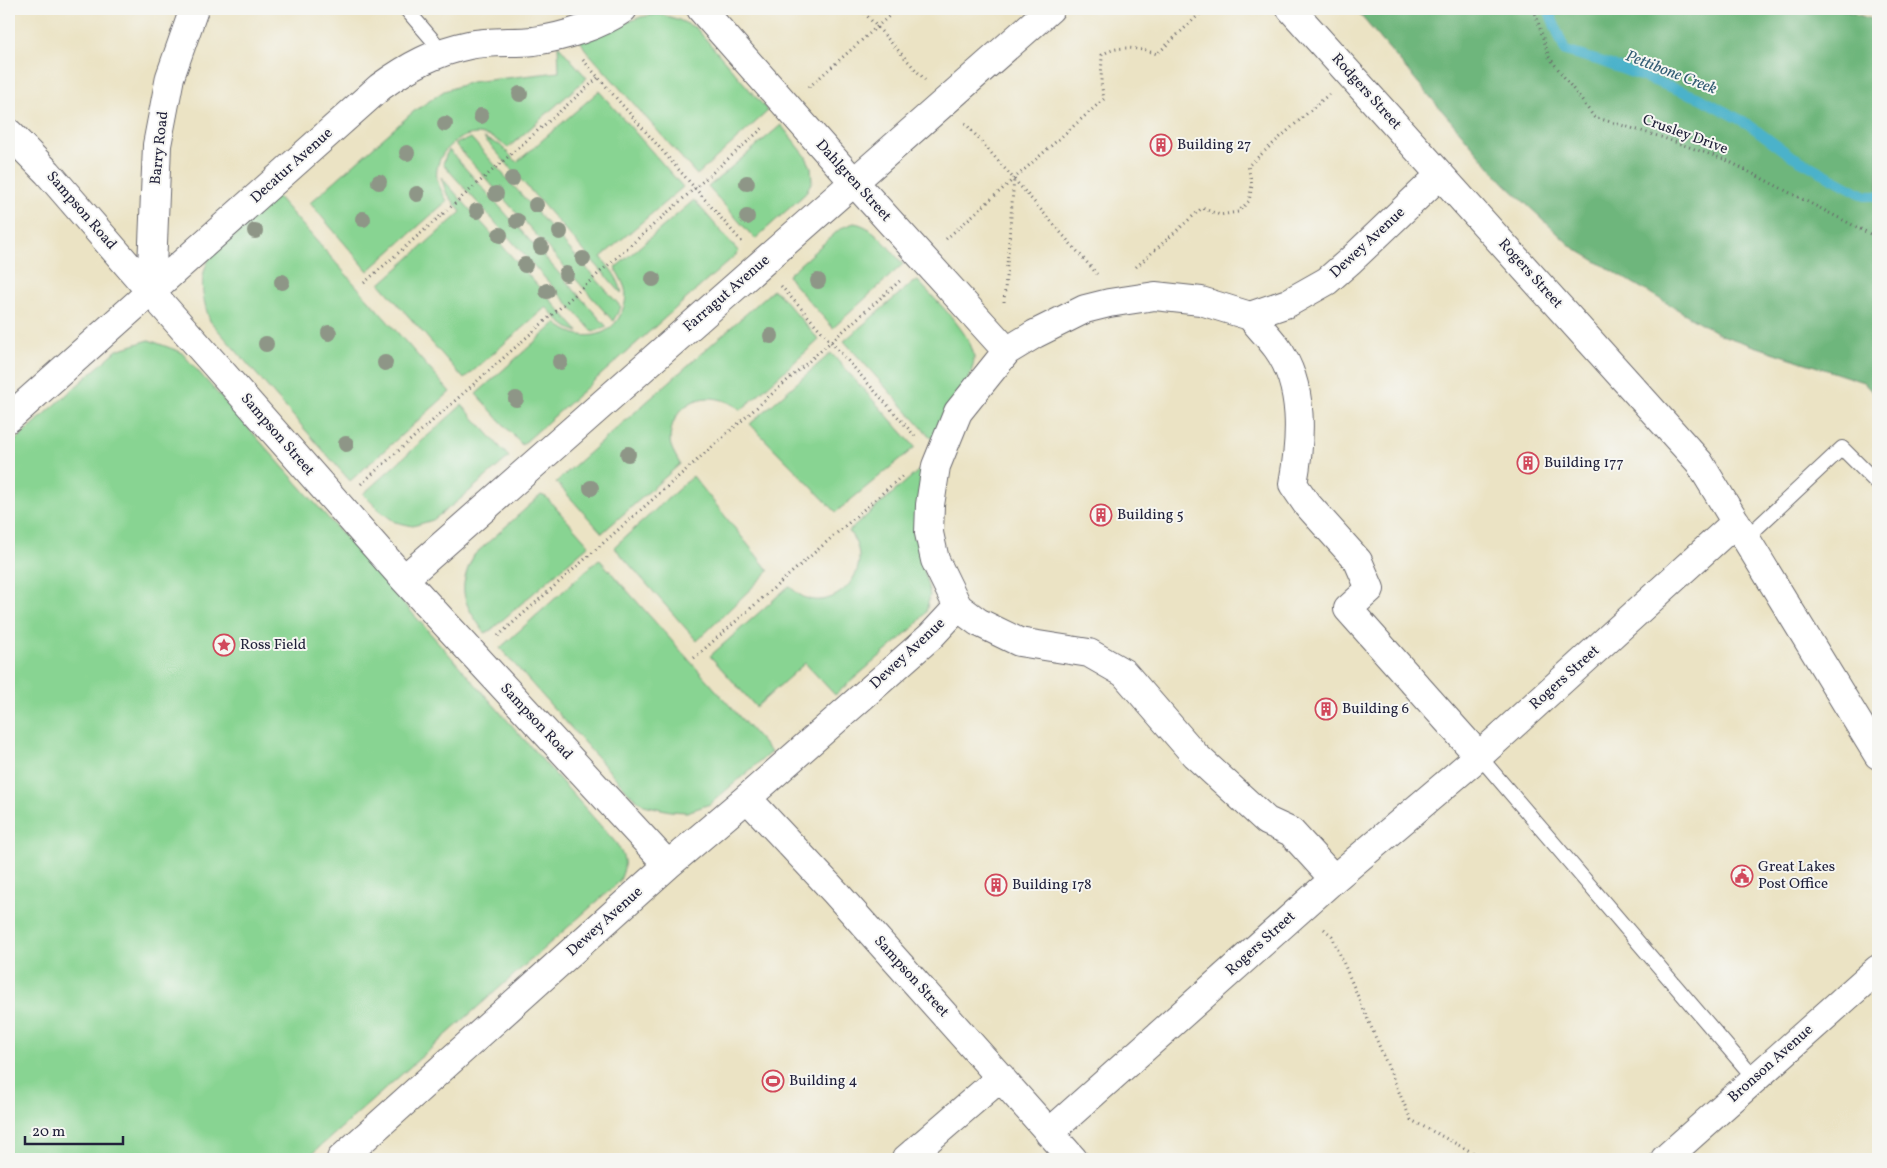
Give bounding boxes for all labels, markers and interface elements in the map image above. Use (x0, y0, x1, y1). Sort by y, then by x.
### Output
water label: Pettibone Creek (1622, 46, 1720, 101)
street label: Rodgers Street (1326, 49, 1406, 135)
street label: Barry Road (146, 110, 174, 186)
street label: Crusley Drive (1639, 110, 1731, 160)
street label: Decatur Avenue (246, 123, 338, 209)
building icon: Building 27 (1149, 133, 1173, 157)
street label: Dahlgren Street (810, 135, 896, 227)
place label: Building 27 (1177, 135, 1251, 156)
street label: Sampson Road (41, 167, 121, 255)
street label: Dewey Avenue (1326, 203, 1410, 283)
street label: Rogers Street (1493, 234, 1567, 314)
street label: Farragut Avenue (679, 250, 775, 338)
street label: Sampson Street (235, 389, 319, 481)
building icon: Building 177 (1516, 451, 1540, 475)
place label: Building 177 (1544, 453, 1624, 474)
building icon: Building 5 (1089, 503, 1113, 527)
place label: Building 5 (1117, 505, 1184, 526)
street label: Dewey Avenue (866, 614, 950, 694)
place icon: Ross Field (212, 633, 236, 657)
place label: Ross Field (240, 635, 306, 656)
street label: Rogers Street (1525, 641, 1605, 715)
street label: Sampson Road (495, 679, 577, 765)
building icon: Building 6 (1314, 697, 1338, 721)
place label: Building 6 (1342, 699, 1409, 720)
place label: Great Lakes Post Office (1758, 857, 1835, 895)
public building icon: Great Lakes Post Office (1730, 864, 1754, 888)
building icon: Building 178 (984, 873, 1008, 897)
place label: Building 178 (1012, 875, 1092, 896)
street label: Dewey Avenue (562, 882, 648, 962)
street label: Rogers Street (1221, 907, 1301, 981)
street label: Sampson Street (869, 932, 953, 1022)
street label: Bronson Avenue (1724, 1020, 1818, 1108)
sports icon: Building 4 (761, 1069, 785, 1093)
place label: Building 4 (789, 1071, 857, 1092)
scale bar (25, 1113, 122, 1145)
text: 20 m (32, 1122, 65, 1143)

